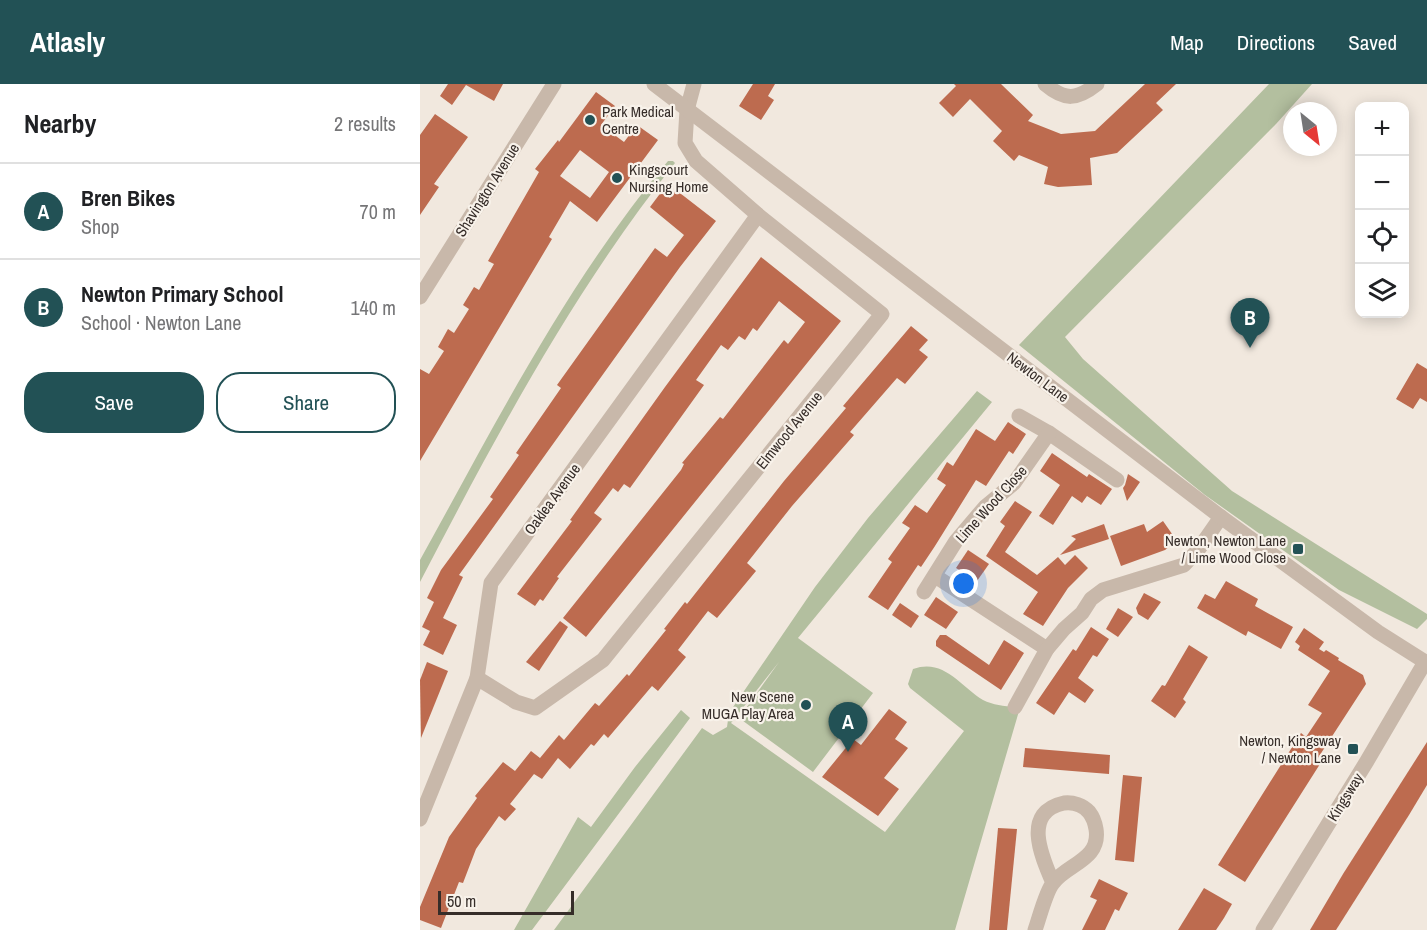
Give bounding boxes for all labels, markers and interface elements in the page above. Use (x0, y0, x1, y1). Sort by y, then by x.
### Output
text: Atlasly (30, 23, 105, 61)
text: Map (1170, 28, 1204, 57)
text: Directions (1237, 28, 1315, 57)
text: Saved (1348, 28, 1397, 57)
place label: Park Medical Centre (602, 101, 674, 139)
north arrow (1283, 102, 1337, 156)
map controls (1355, 102, 1409, 318)
button: + (1355, 102, 1409, 156)
text: Nearby (24, 106, 96, 141)
text: 2 results (334, 110, 396, 137)
marker: Park Medical Centre (583, 113, 597, 127)
street label: Shavington Avenue (450, 139, 524, 241)
button: − (1355, 156, 1409, 210)
place label: Kingscourt Nursing Home (629, 159, 708, 197)
marker: Kingscourt Nursing Home (610, 171, 624, 185)
text: Bren Bikes (81, 183, 175, 213)
text: A (38, 198, 49, 225)
text: 70 m (360, 198, 396, 225)
button: locate (1355, 210, 1409, 264)
text: Shop (81, 213, 119, 240)
button: layers (1355, 264, 1409, 318)
text: Newton Primary School (81, 279, 284, 309)
text: B (38, 294, 49, 321)
text: 140 m (350, 294, 396, 321)
pin: B (1230, 298, 1270, 348)
text: School · Newton Lane (81, 309, 241, 336)
street label: Newton Lane (1003, 347, 1073, 407)
button: Save (24, 372, 204, 433)
button: Share (216, 372, 396, 433)
street label: Elmwood Avenue (751, 386, 827, 473)
street label: Oaklea Avenue (519, 459, 585, 539)
street label: Lime Wood Close (951, 461, 1032, 547)
place label: Newton, Newton Lane / Lime Wood Close (1165, 530, 1286, 568)
marker: Newton, Newton Lane / Lime Wood Close (1291, 542, 1305, 556)
your location (949, 569, 978, 598)
place label: New Scene MUGA Play Area (702, 686, 794, 724)
marker: New Scene MUGA Play Area (799, 698, 813, 712)
pin: A (828, 702, 868, 752)
place label: Newton, Kingsway / Newton Lane (1239, 730, 1342, 768)
marker: Newton, Kingsway / Newton Lane (1346, 742, 1360, 756)
street label: Kingsway (1322, 768, 1368, 825)
scale bar (438, 888, 574, 916)
text: 50 m (447, 890, 476, 912)

